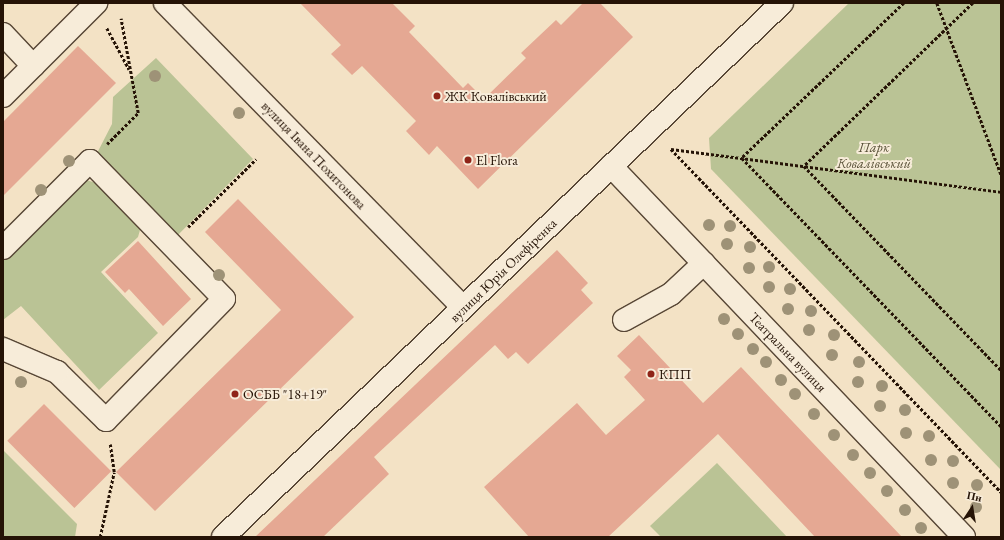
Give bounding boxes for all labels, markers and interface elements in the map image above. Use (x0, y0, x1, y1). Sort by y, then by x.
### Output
place label: ЖК Ковалівський (445, 88, 547, 104)
marker: ЖК Ковалівський (432, 91, 442, 101)
street label: вулиця Івана Похитонова (258, 97, 370, 213)
park label: Парк Ковалівський (837, 139, 911, 172)
place label: El Flora (476, 152, 518, 168)
marker: El Flora (463, 155, 473, 165)
street label: вулиця Юрія Олефіренка (446, 215, 560, 325)
street label: Театральна вулиця (746, 309, 830, 395)
place label: КПП (659, 366, 691, 382)
marker: КПП (646, 369, 656, 379)
place label: ОСББ "18+19" (243, 386, 327, 402)
marker: ОСББ "18+19" (230, 389, 240, 399)
north arrow (952, 488, 992, 528)
text: Пн (966, 488, 983, 505)

